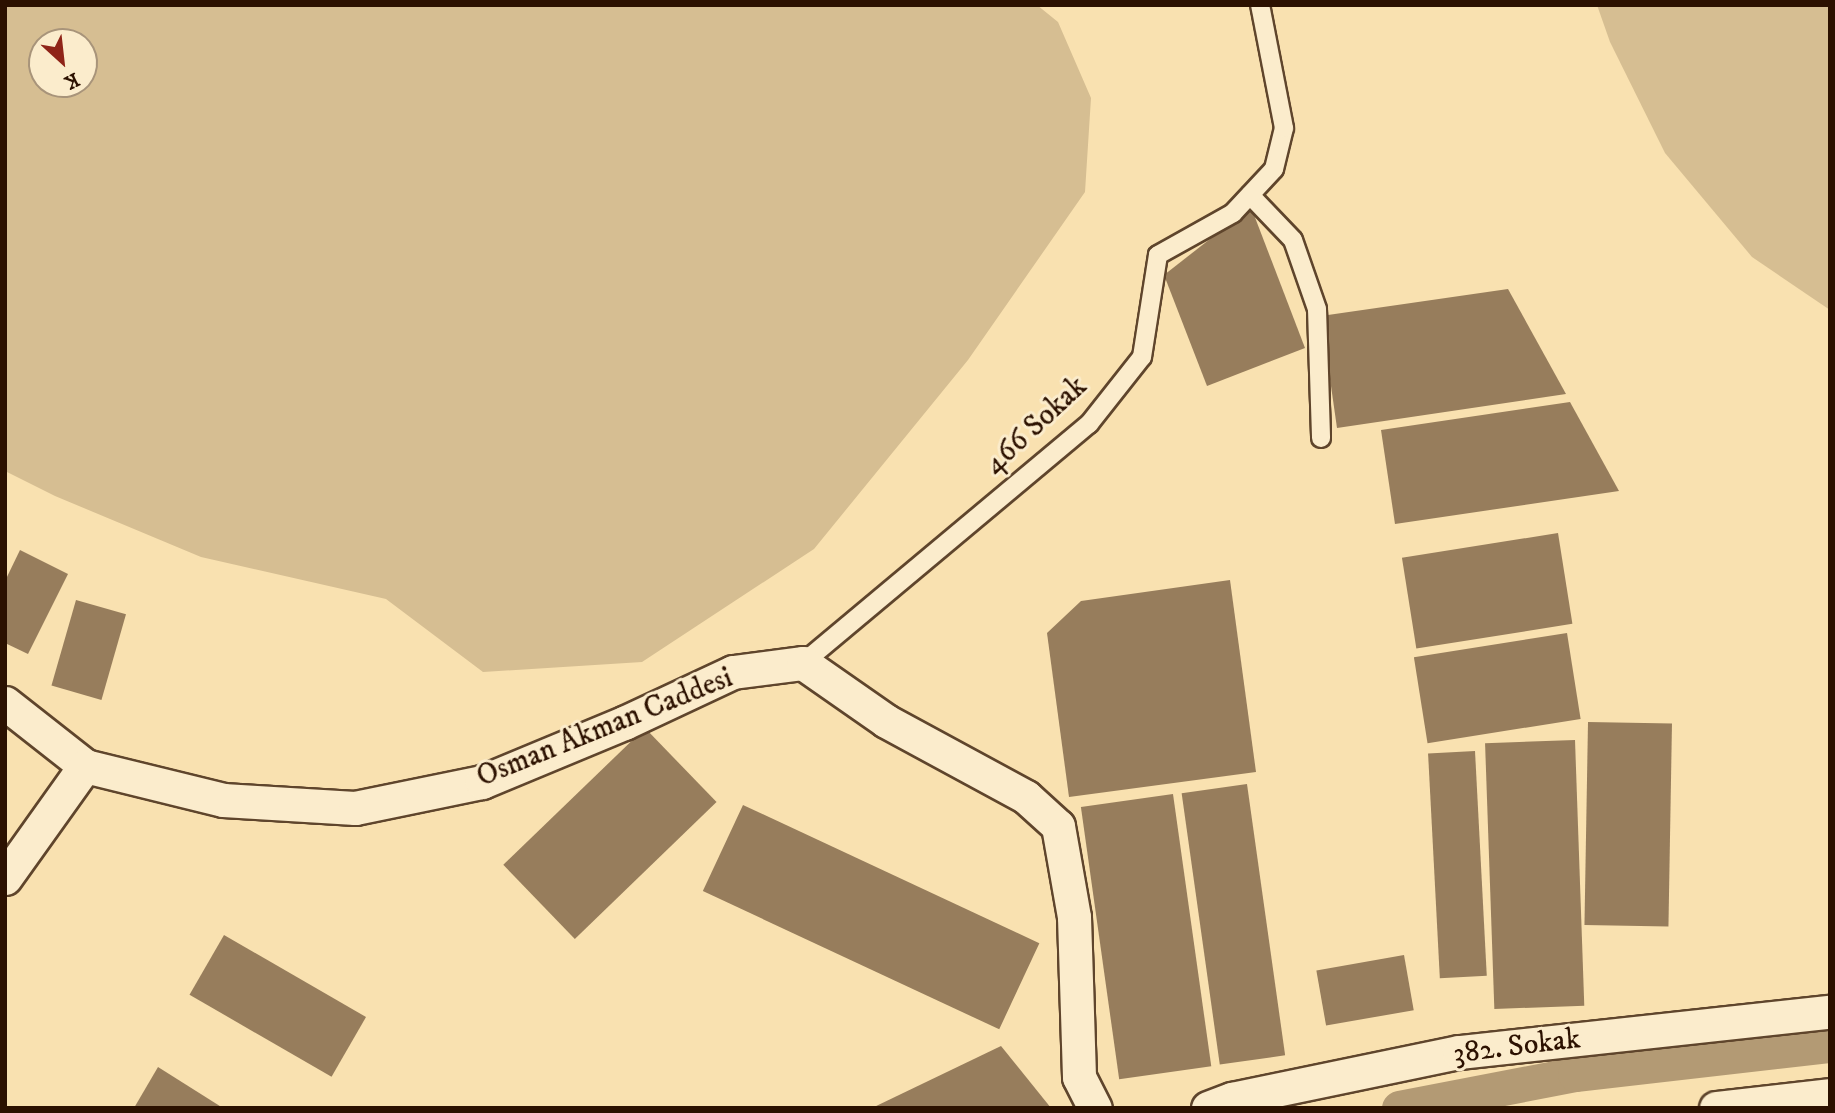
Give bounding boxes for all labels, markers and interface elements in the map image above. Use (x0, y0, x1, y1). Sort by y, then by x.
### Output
north arrow (28, 28, 98, 98)
text: K (61, 67, 83, 94)
street label: 466 Sokak (977, 369, 1095, 483)
street label: Osman Akman Caddesi (472, 660, 738, 796)
street label: 382. Sokak (1451, 1021, 1583, 1073)

